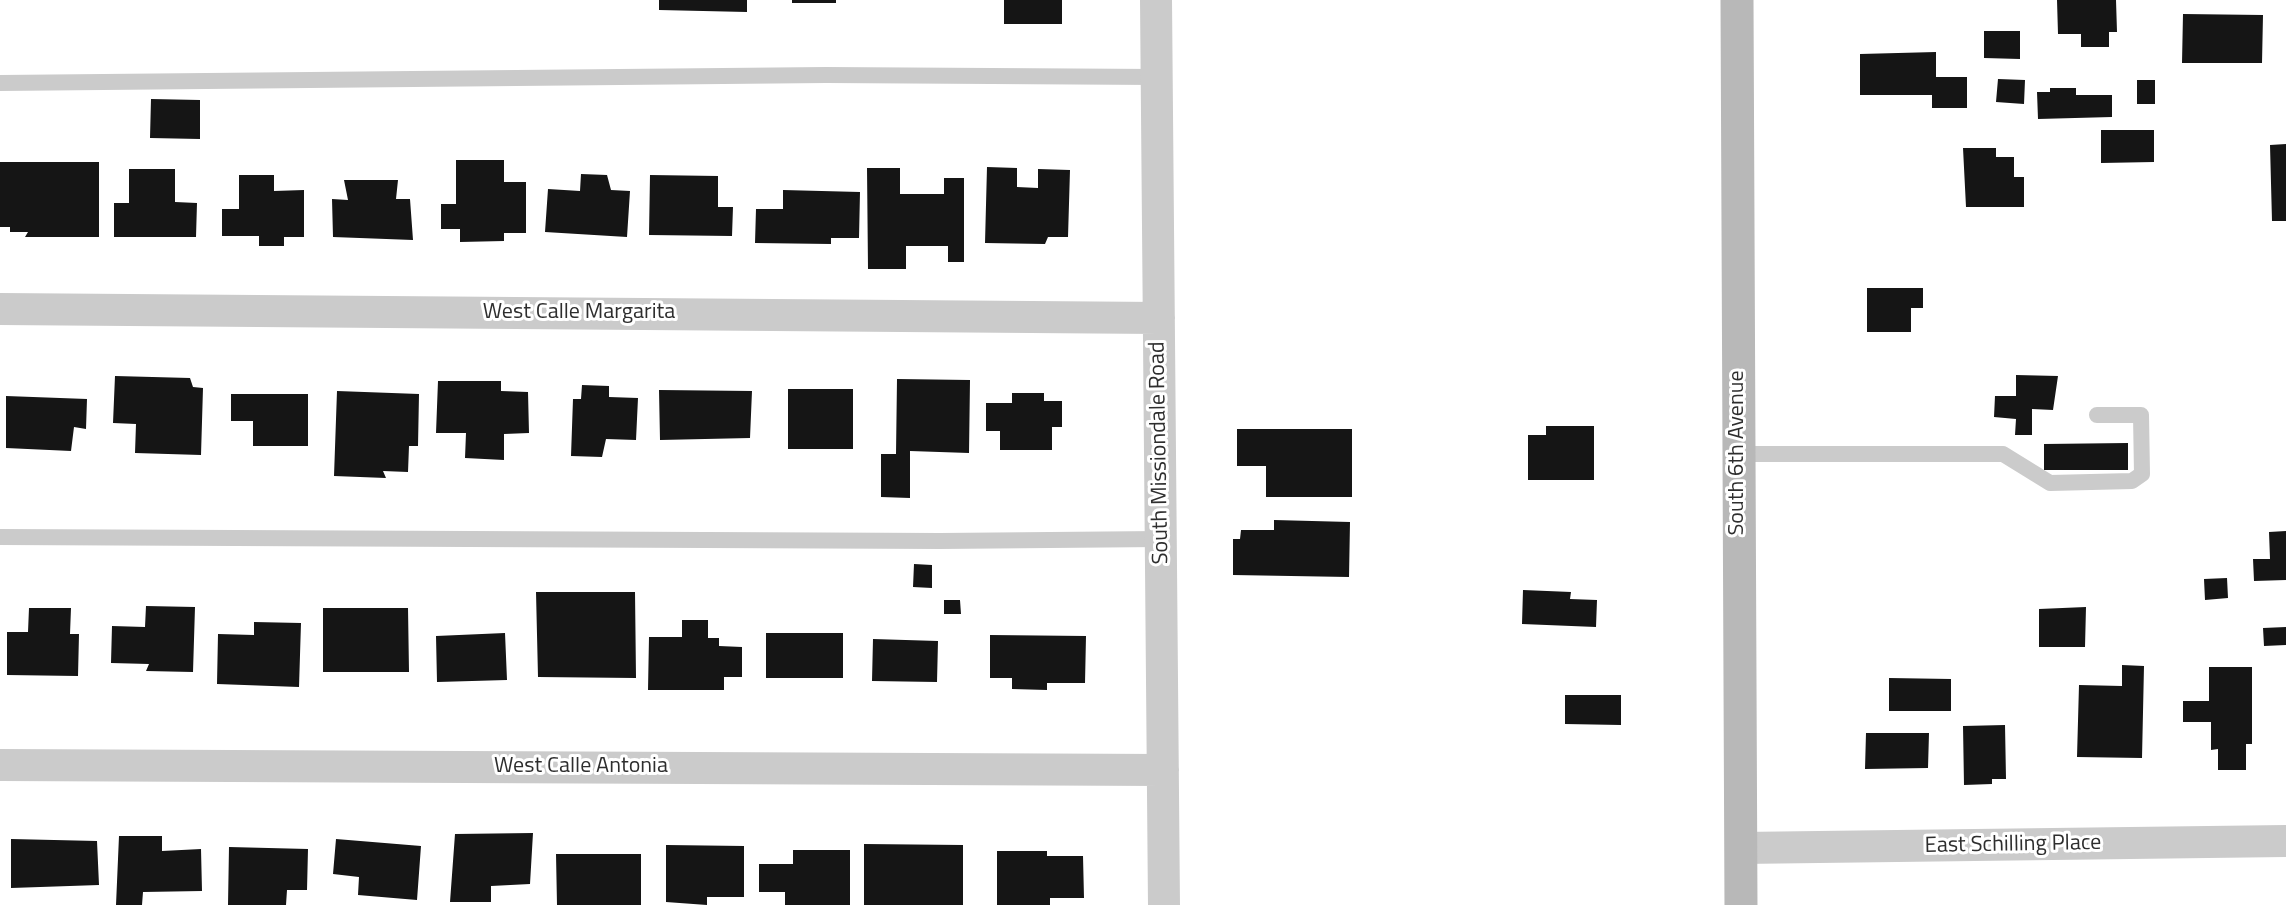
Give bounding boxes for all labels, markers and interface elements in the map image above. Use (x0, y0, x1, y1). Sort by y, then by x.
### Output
street label: West Calle Margarita (483, 300, 675, 326)
street label: South Missiondale Road (1145, 341, 1175, 565)
street label: South 6th Avenue (1725, 370, 1751, 536)
street label: West Calle Antonia (494, 754, 668, 780)
street label: East Schilling Place (1924, 830, 2102, 860)

